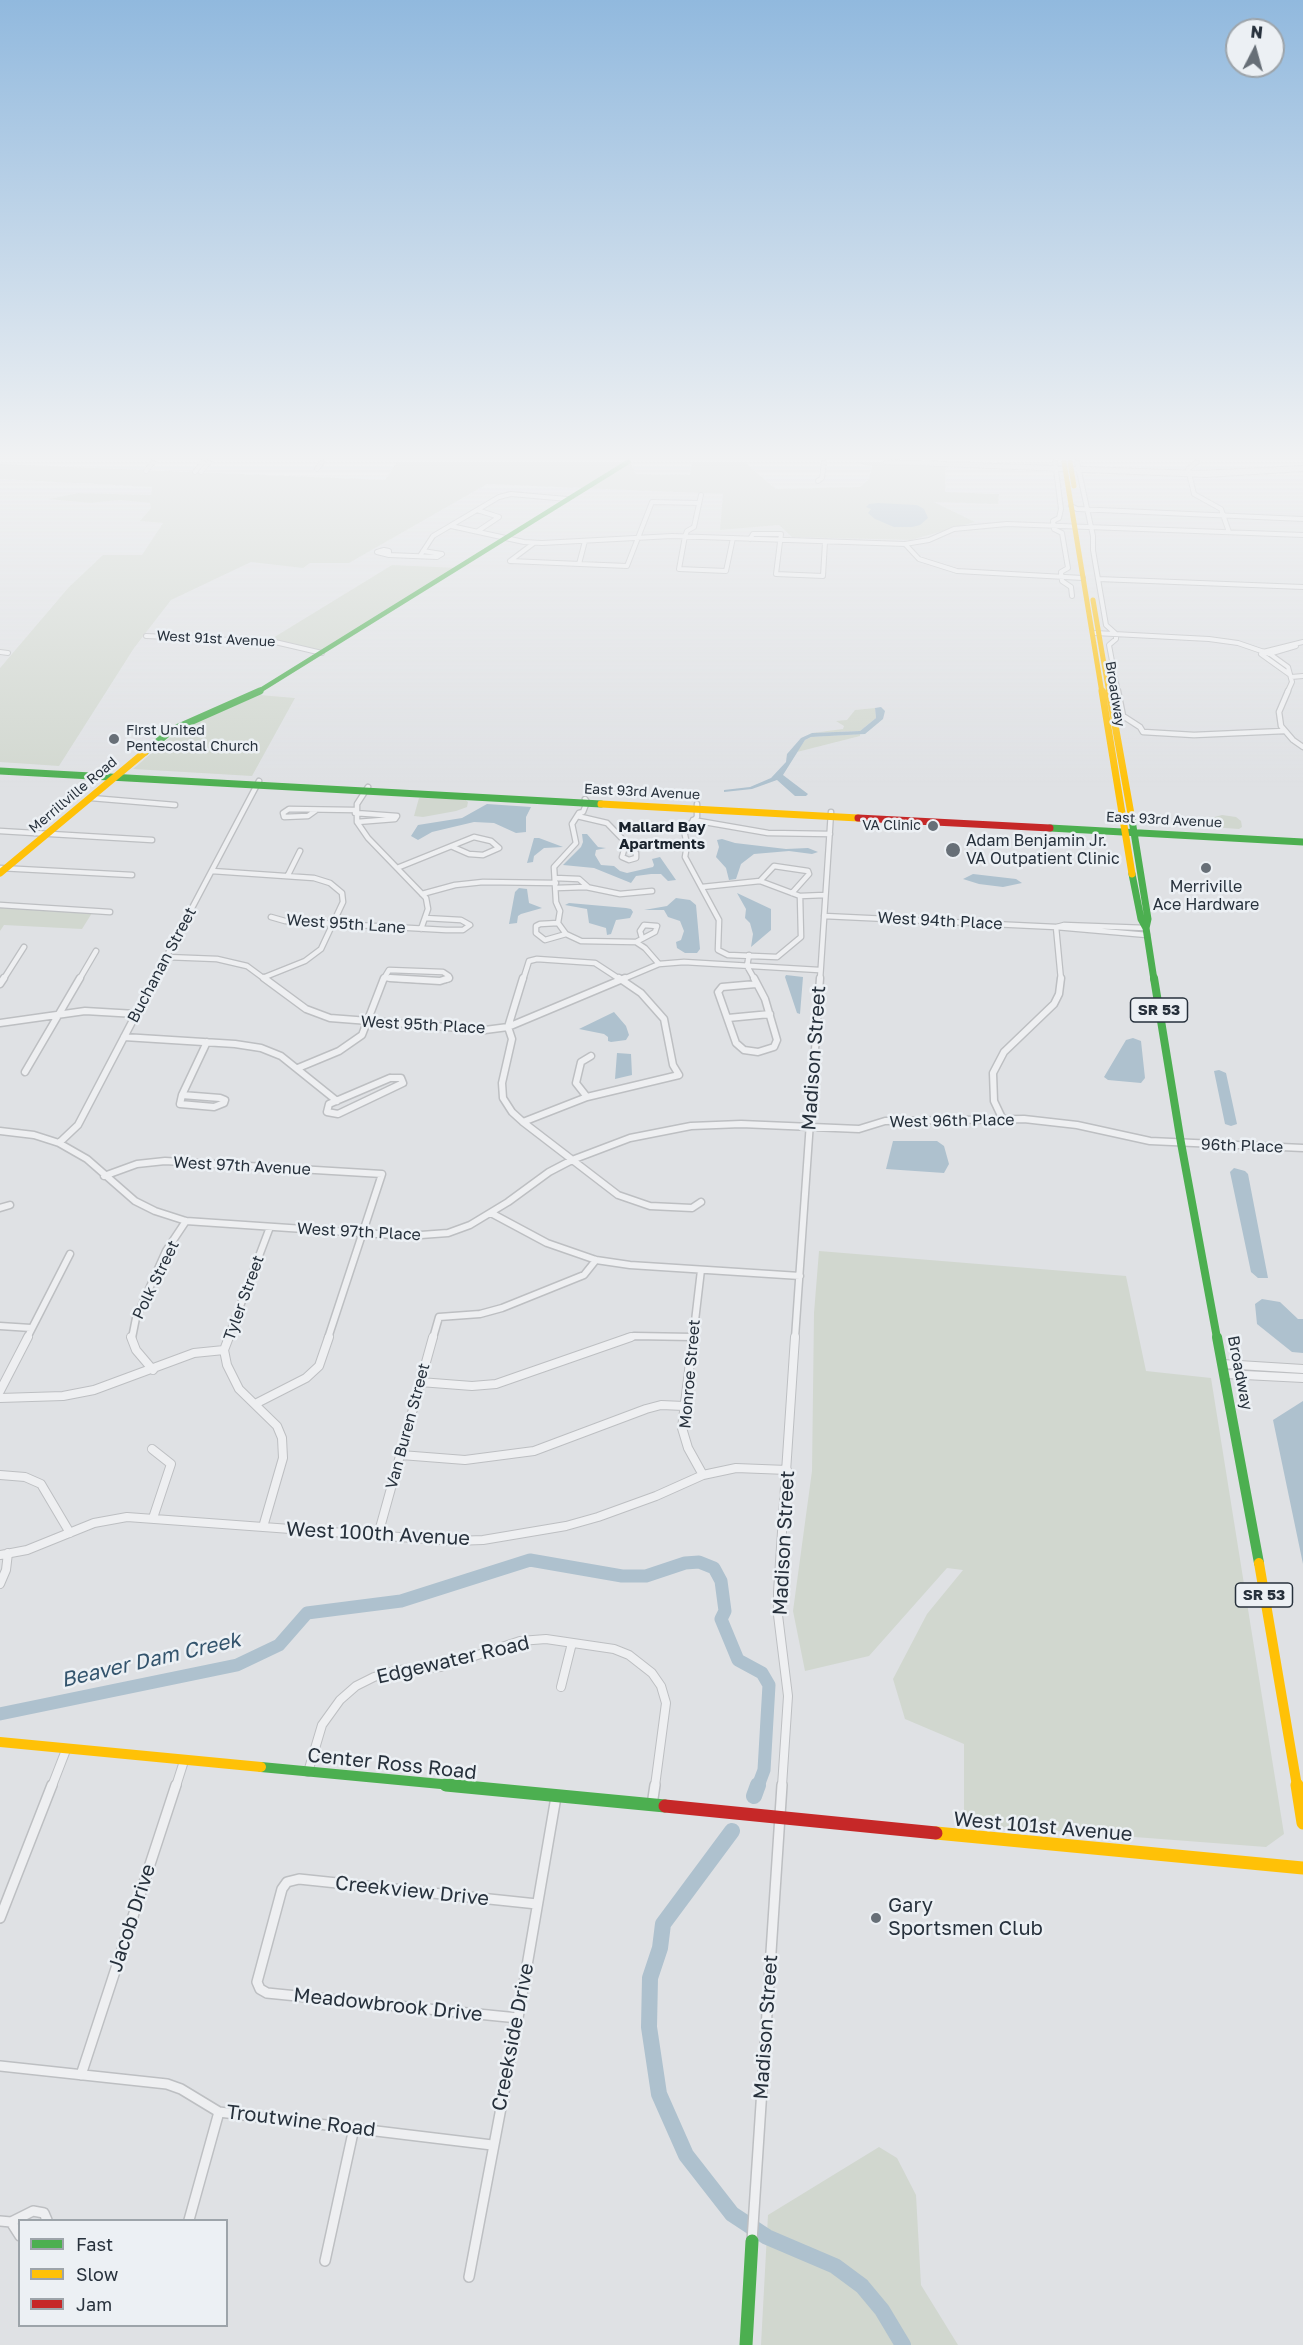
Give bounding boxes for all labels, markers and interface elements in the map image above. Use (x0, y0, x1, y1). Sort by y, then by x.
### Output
north arrow (1225, 18, 1285, 78)
text: N (1250, 22, 1264, 43)
street label: West 91st Avenue (156, 628, 276, 650)
street label: Broadway (1102, 660, 1128, 728)
place label: First United Pentecostal Church (126, 723, 258, 756)
marker: First United Pentecostal Church (107, 732, 121, 746)
street label: Merrillville Road (26, 753, 120, 837)
street label: East 93rd Avenue (583, 781, 701, 803)
street label: East 93rd Avenue (1105, 809, 1223, 831)
district label: Mallard Bay Apartments (618, 818, 706, 853)
place label: VA Clinic (862, 818, 921, 834)
marker: VA Clinic (926, 819, 940, 833)
place label: Adam Benjamin Jr. VA Outpatient Clinic (966, 831, 1120, 869)
marker: Adam Benjamin Jr. VA Outpatient Clinic (944, 841, 962, 859)
marker: Merriville Ace Hardware (1199, 861, 1213, 875)
place label: Merriville Ace Hardware (1153, 877, 1259, 915)
street label: Buchanan Street (123, 904, 201, 1026)
street label: West 94th Place (877, 908, 1003, 934)
street label: West 95th Lane (286, 910, 406, 938)
street label: Madison Street (797, 985, 831, 1131)
road number: SR 53 (1130, 998, 1188, 1022)
street label: West 95th Place (360, 1012, 486, 1038)
street label: West 96th Place (889, 1110, 1015, 1132)
street label: 96th Place (1201, 1135, 1283, 1157)
street label: West 97th Avenue (173, 1153, 311, 1179)
street label: West 97th Place (297, 1219, 421, 1245)
street label: Polk Street (129, 1237, 183, 1323)
street label: Tyler Street (220, 1253, 268, 1343)
street label: Monroe Street (676, 1319, 704, 1429)
street label: Broadway (1223, 1334, 1257, 1412)
street label: Van Buren Street (382, 1361, 434, 1491)
street label: Madison Street (768, 1470, 800, 1616)
street label: West 100th Avenue (285, 1517, 471, 1551)
road number: SR 53 (1236, 1583, 1292, 1607)
water label: Beaver Dam Creek (59, 1627, 243, 1693)
street label: Edgewater Road (374, 1631, 532, 1689)
street label: Center Ross Road (306, 1743, 478, 1785)
street label: West 101st Avenue (952, 1807, 1134, 1847)
street label: Jacob Drive (103, 1861, 161, 1975)
street label: Creekview Drive (334, 1871, 490, 1911)
place label: Gary Sportsmen Club (888, 1894, 1043, 1941)
marker: Gary Sportsmen Club (869, 1911, 883, 1925)
street label: Madison Street (749, 1954, 783, 2100)
street label: Creekside Drive (487, 1961, 539, 2113)
street label: Meadowbrook Drive (292, 1983, 484, 2027)
street label: Troutwine Road (225, 2100, 377, 2142)
legend (18, 2219, 228, 2327)
text: Fast (76, 2233, 113, 2255)
text: Slow (76, 2263, 118, 2285)
text: Jam (76, 2293, 112, 2315)

